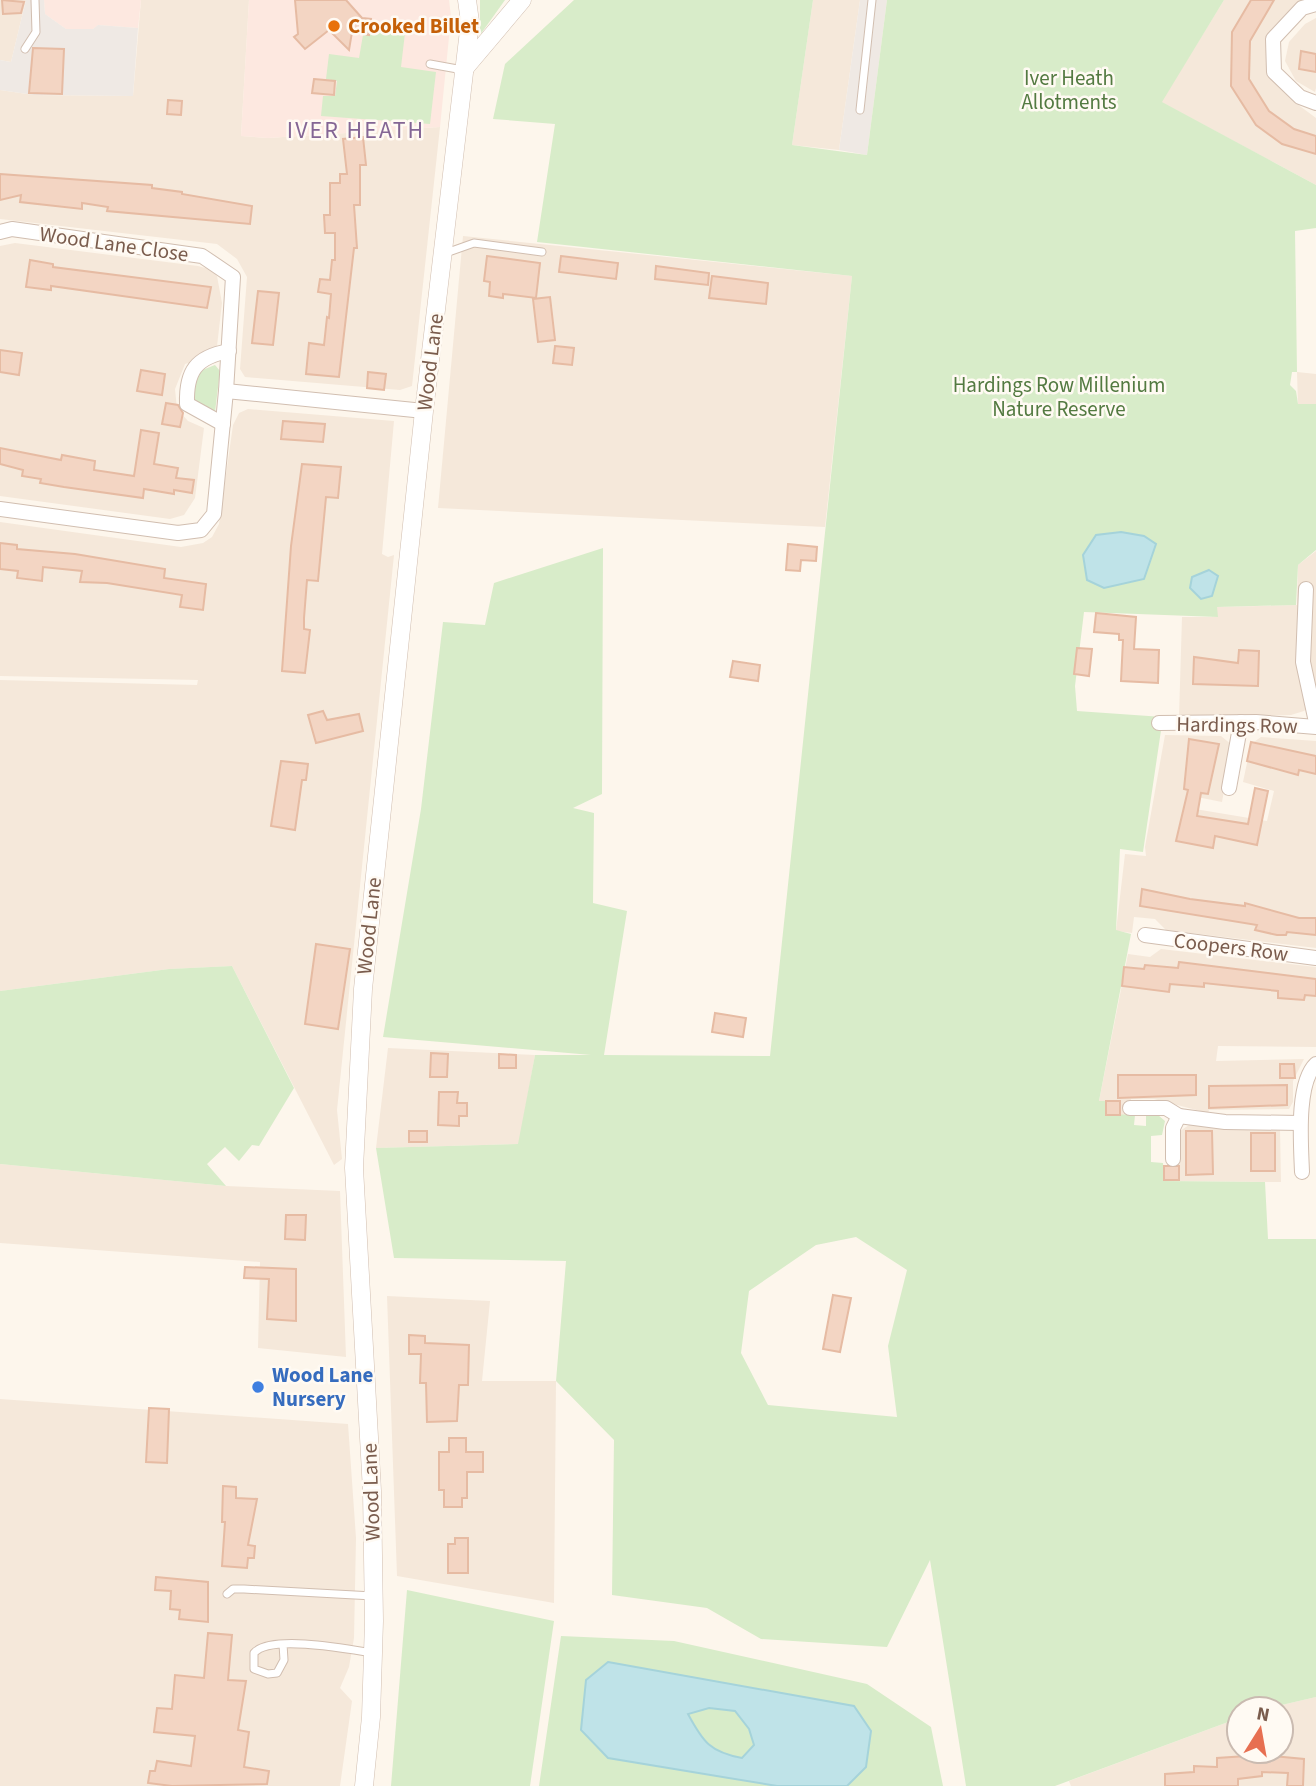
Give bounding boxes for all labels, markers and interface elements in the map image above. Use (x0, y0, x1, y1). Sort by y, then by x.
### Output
place label: Crooked Billet (348, 11, 479, 41)
marker: Crooked Billet (326, 18, 342, 34)
park label: Iver Heath Allotments (1021, 63, 1117, 117)
district label: IVER HEATH (287, 113, 425, 148)
street label: Wood Lane Close (38, 219, 190, 269)
street label: Wood Lane (409, 312, 451, 412)
park label: Hardings Row Millenium Nature Reserve (953, 370, 1165, 424)
street label: Hardings Row (1176, 709, 1298, 741)
street label: Wood Lane (349, 876, 389, 976)
street label: Coopers Row (1172, 925, 1290, 969)
place label: Wood Lane Nursery (272, 1360, 374, 1414)
marker: Wood Lane Nursery (250, 1379, 266, 1395)
street label: Wood Lane (354, 1443, 388, 1541)
north arrow (1225, 1695, 1295, 1765)
text: N (1254, 1700, 1272, 1729)

